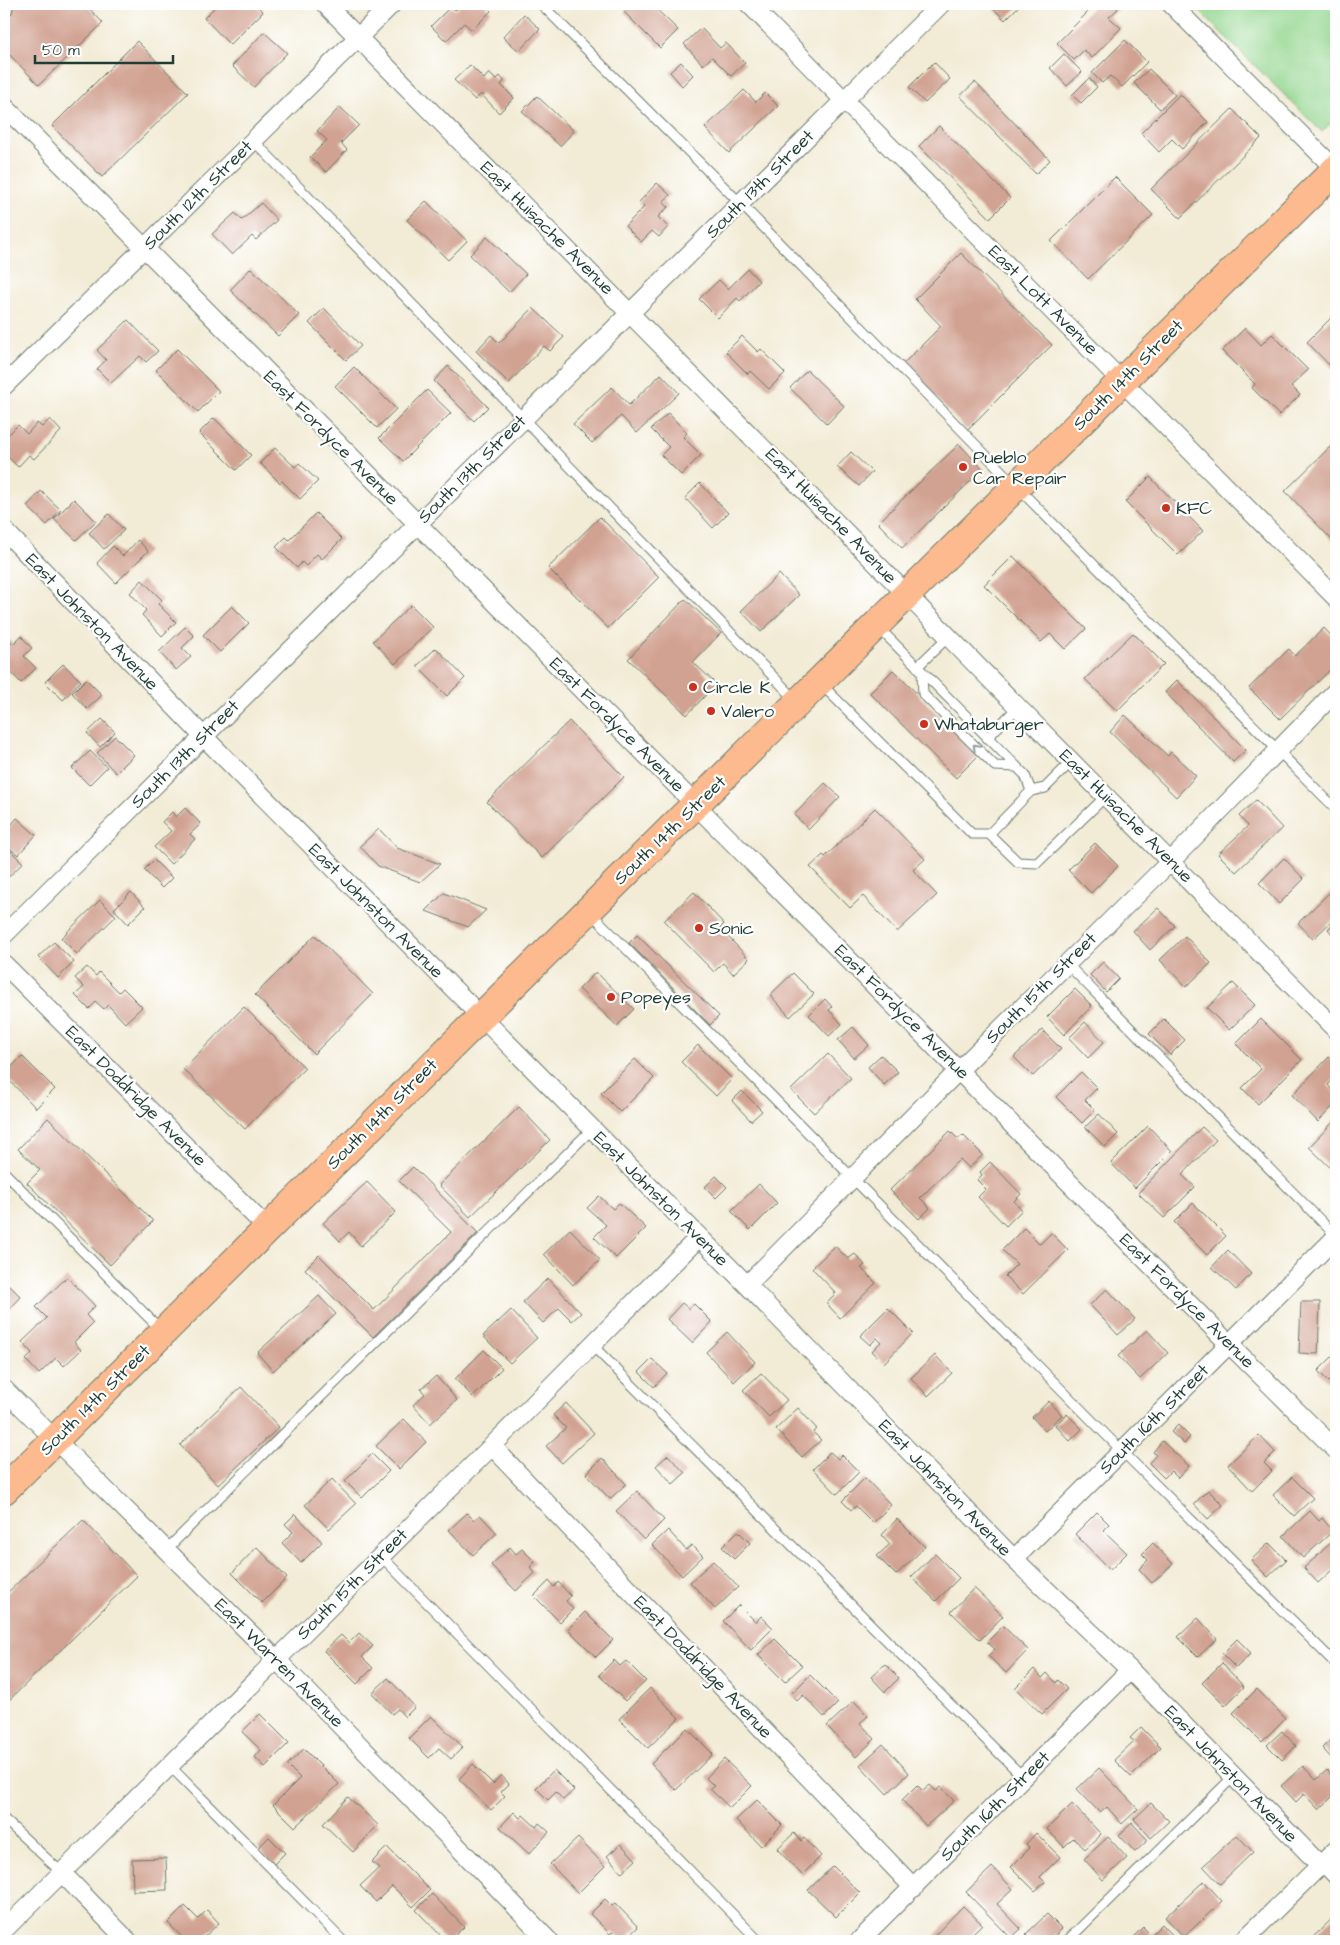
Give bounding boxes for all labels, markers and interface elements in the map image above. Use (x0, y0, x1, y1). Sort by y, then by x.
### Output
scale bar (35, 32, 172, 64)
text: 50 m (42, 40, 80, 61)
street label: South 13th Street (700, 124, 820, 244)
street label: South 12th Street (138, 134, 259, 255)
street label: East Huisache Avenue (475, 156, 620, 301)
street label: East Lott Avenue (982, 239, 1104, 361)
street label: South 14th Street (1067, 313, 1190, 436)
street label: East Fordyce Avenue (257, 365, 404, 512)
street label: South 13th Street (412, 409, 532, 529)
street label: East Huisache Avenue (759, 443, 903, 590)
place label: Pueblo Car Repair (973, 445, 1067, 491)
marker: Pueblo Car Repair (957, 461, 969, 473)
place label: KFC (1176, 496, 1212, 521)
marker: KFC (1160, 502, 1172, 514)
street label: East Johnston Avenue (20, 548, 164, 696)
street label: East Fordyce Avenue (543, 652, 690, 799)
place label: Circle K (703, 675, 771, 700)
marker: Circle K (687, 681, 699, 693)
street label: South 13th Street (125, 694, 245, 814)
place label: Valero (721, 699, 774, 724)
marker: Valero (705, 705, 717, 717)
place label: Whataburger (934, 712, 1044, 738)
marker: Whataburger (918, 718, 930, 730)
one-way arrow (973, 744, 982, 753)
street label: East Huisache Avenue (1054, 744, 1199, 889)
street label: South 14th Street (608, 769, 732, 890)
street label: East Johnston Avenue (303, 838, 449, 984)
place label: Sonic (709, 916, 754, 941)
marker: Sonic (693, 922, 705, 934)
street label: South 15th Street (980, 926, 1103, 1049)
street label: East Fordyce Avenue (828, 939, 975, 1086)
place label: Popeyes (621, 985, 691, 1011)
marker: Popeyes (605, 991, 617, 1003)
street label: East Doddridge Avenue (59, 1020, 212, 1173)
street label: South 14th Street (321, 1052, 444, 1175)
street label: East Johnston Avenue (588, 1126, 734, 1272)
street label: East Fordyce Avenue (1113, 1228, 1260, 1375)
street label: South 14th Street (34, 1338, 157, 1461)
street label: South 16th Street (1093, 1358, 1215, 1480)
street label: East Johnston Avenue (873, 1414, 1017, 1562)
street label: South 15th Street (291, 1522, 414, 1645)
street label: East Doddridge Avenue (627, 1590, 778, 1745)
street label: East Warren Avenue (209, 1593, 349, 1733)
street label: East Johnston Avenue (1159, 1700, 1303, 1848)
street label: South 16th Street (934, 1745, 1056, 1867)

